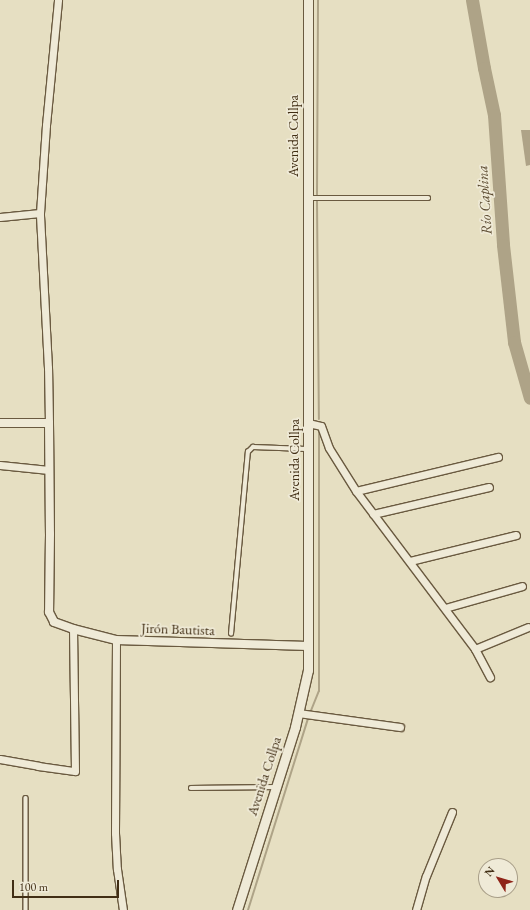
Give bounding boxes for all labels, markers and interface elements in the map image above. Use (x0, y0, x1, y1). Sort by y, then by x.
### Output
street label: Avenida Collpa (285, 95, 301, 177)
water label: Río Caplina (473, 165, 495, 235)
street label: Avenida Collpa (286, 419, 302, 501)
street label: Jirón Bautista (141, 619, 215, 639)
street label: Avenida Collpa (243, 734, 285, 818)
north arrow (478, 858, 518, 898)
text: N (481, 863, 498, 879)
scale bar (14, 872, 121, 898)
text: 100 m (19, 879, 48, 895)

